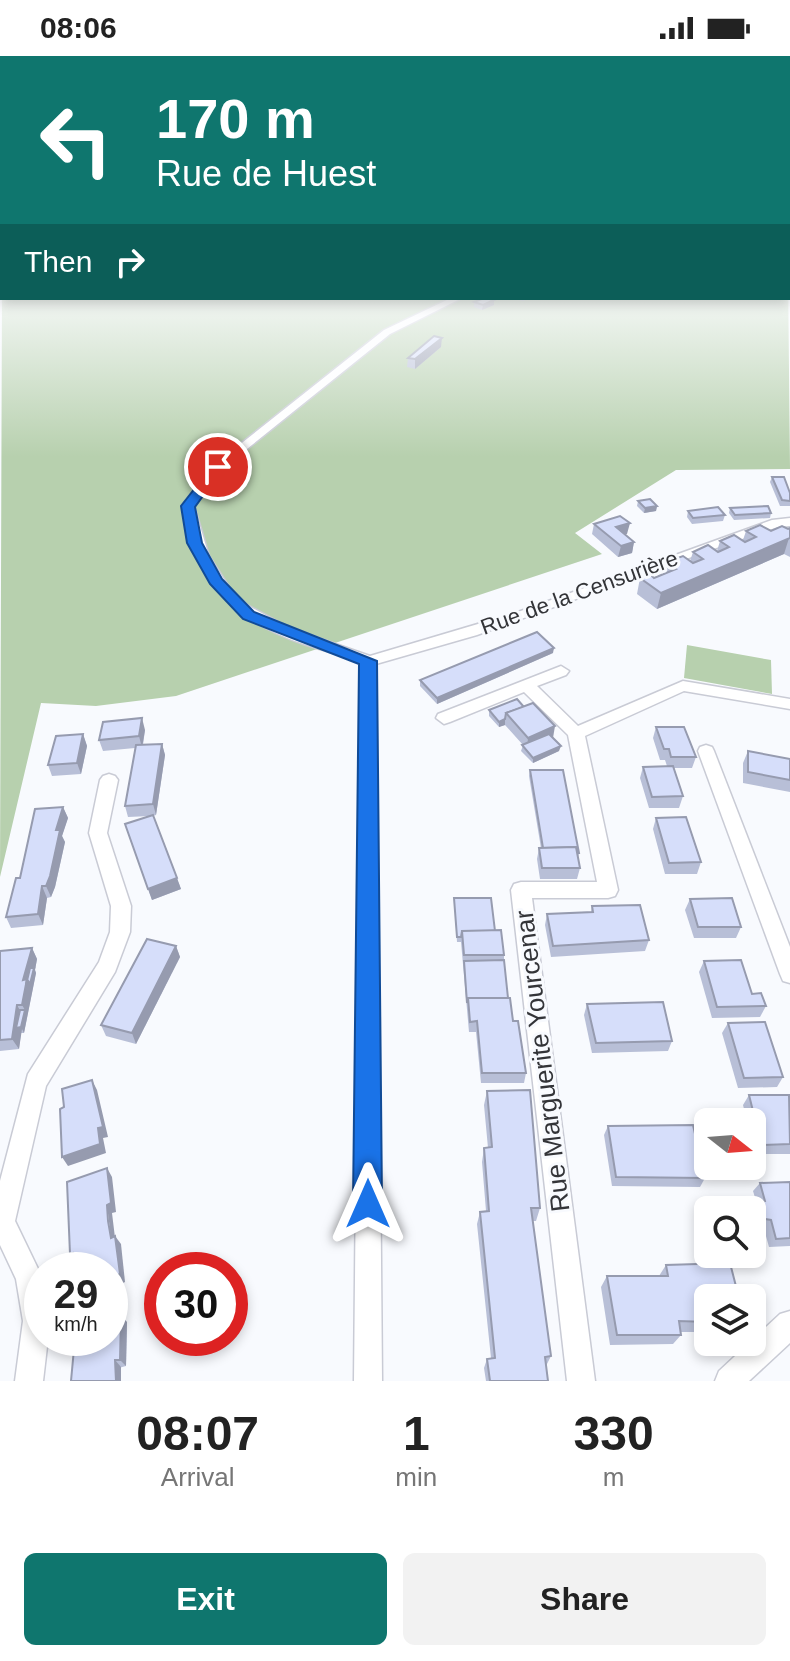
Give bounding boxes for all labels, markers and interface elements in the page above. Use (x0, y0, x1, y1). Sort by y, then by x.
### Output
text: 08:06 (40, 11, 117, 44)
text: 170 m (156, 87, 315, 150)
icon: left (24, 88, 128, 192)
text: Rue de Huest (156, 153, 376, 194)
icon: right (108, 240, 152, 284)
text: Then (24, 245, 92, 278)
pin (184, 433, 252, 501)
icon: arrive (196, 445, 240, 489)
street label: Rue de la Censurière (477, 545, 681, 640)
street label: Rue Marguerite Yourcenar (509, 908, 575, 1213)
north arrow (694, 1108, 766, 1180)
map controls (694, 1108, 766, 1356)
position arrow (326, 1162, 410, 1246)
button: search (694, 1196, 766, 1268)
speed limit sign: 30 (144, 1252, 248, 1356)
text: 29 (54, 1272, 98, 1316)
button: layers (694, 1284, 766, 1356)
text: km/h (54, 1313, 98, 1335)
text: 08:07 (136, 1407, 259, 1460)
text: 1 (403, 1407, 430, 1460)
text: 330 (574, 1407, 654, 1460)
text: Arrival (161, 1462, 235, 1492)
text: min (395, 1462, 437, 1492)
text: m (603, 1462, 624, 1492)
button: Exit (24, 1553, 387, 1645)
button: Share (403, 1553, 766, 1645)

